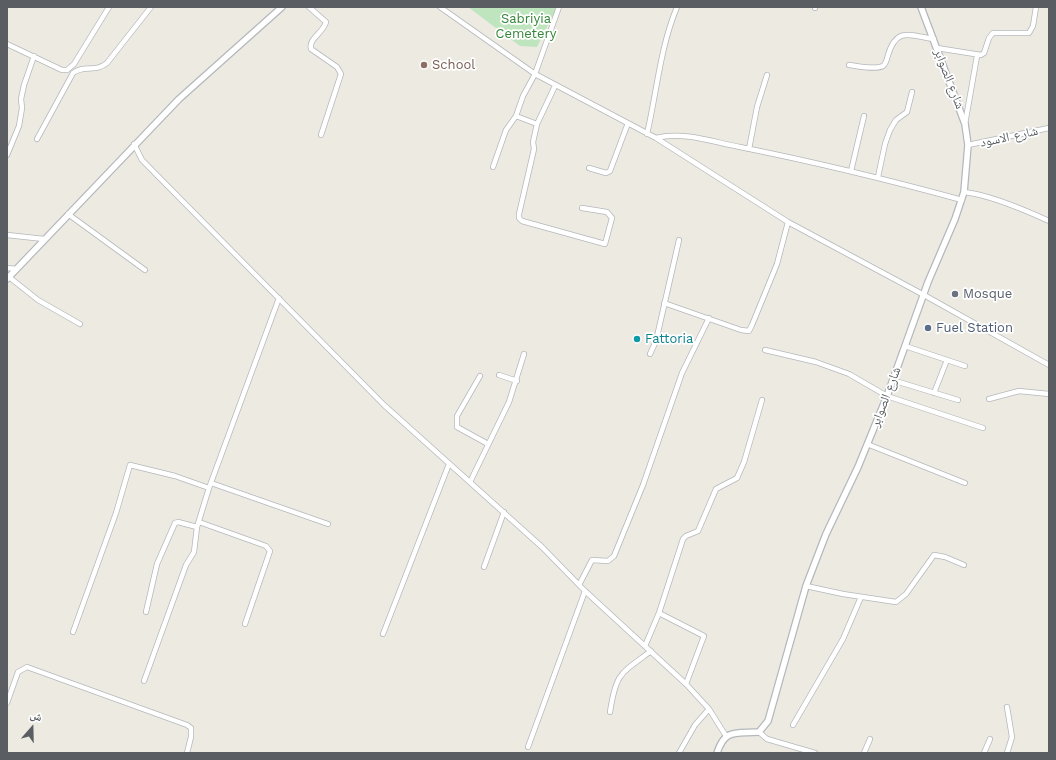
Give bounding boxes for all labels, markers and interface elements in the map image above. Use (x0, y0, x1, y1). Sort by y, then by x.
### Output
park label: Sabriyia Cemetery (495, 11, 557, 42)
street label: شارع الصوابر (930, 47, 968, 111)
place label: School (432, 57, 475, 73)
marker: School (419, 60, 429, 70)
street label: شارع الاسود (979, 123, 1039, 151)
place label: Mosque (963, 286, 1012, 302)
marker: Mosque (950, 289, 960, 299)
place label: Fuel Station (936, 320, 1013, 336)
marker: Fuel Station (923, 323, 933, 333)
place label: Fattoria (645, 331, 693, 347)
marker: Fattoria (632, 334, 642, 344)
street label: شارع الصوابر (867, 365, 905, 429)
north arrow (12, 708, 52, 748)
text: ش (29, 708, 44, 724)

